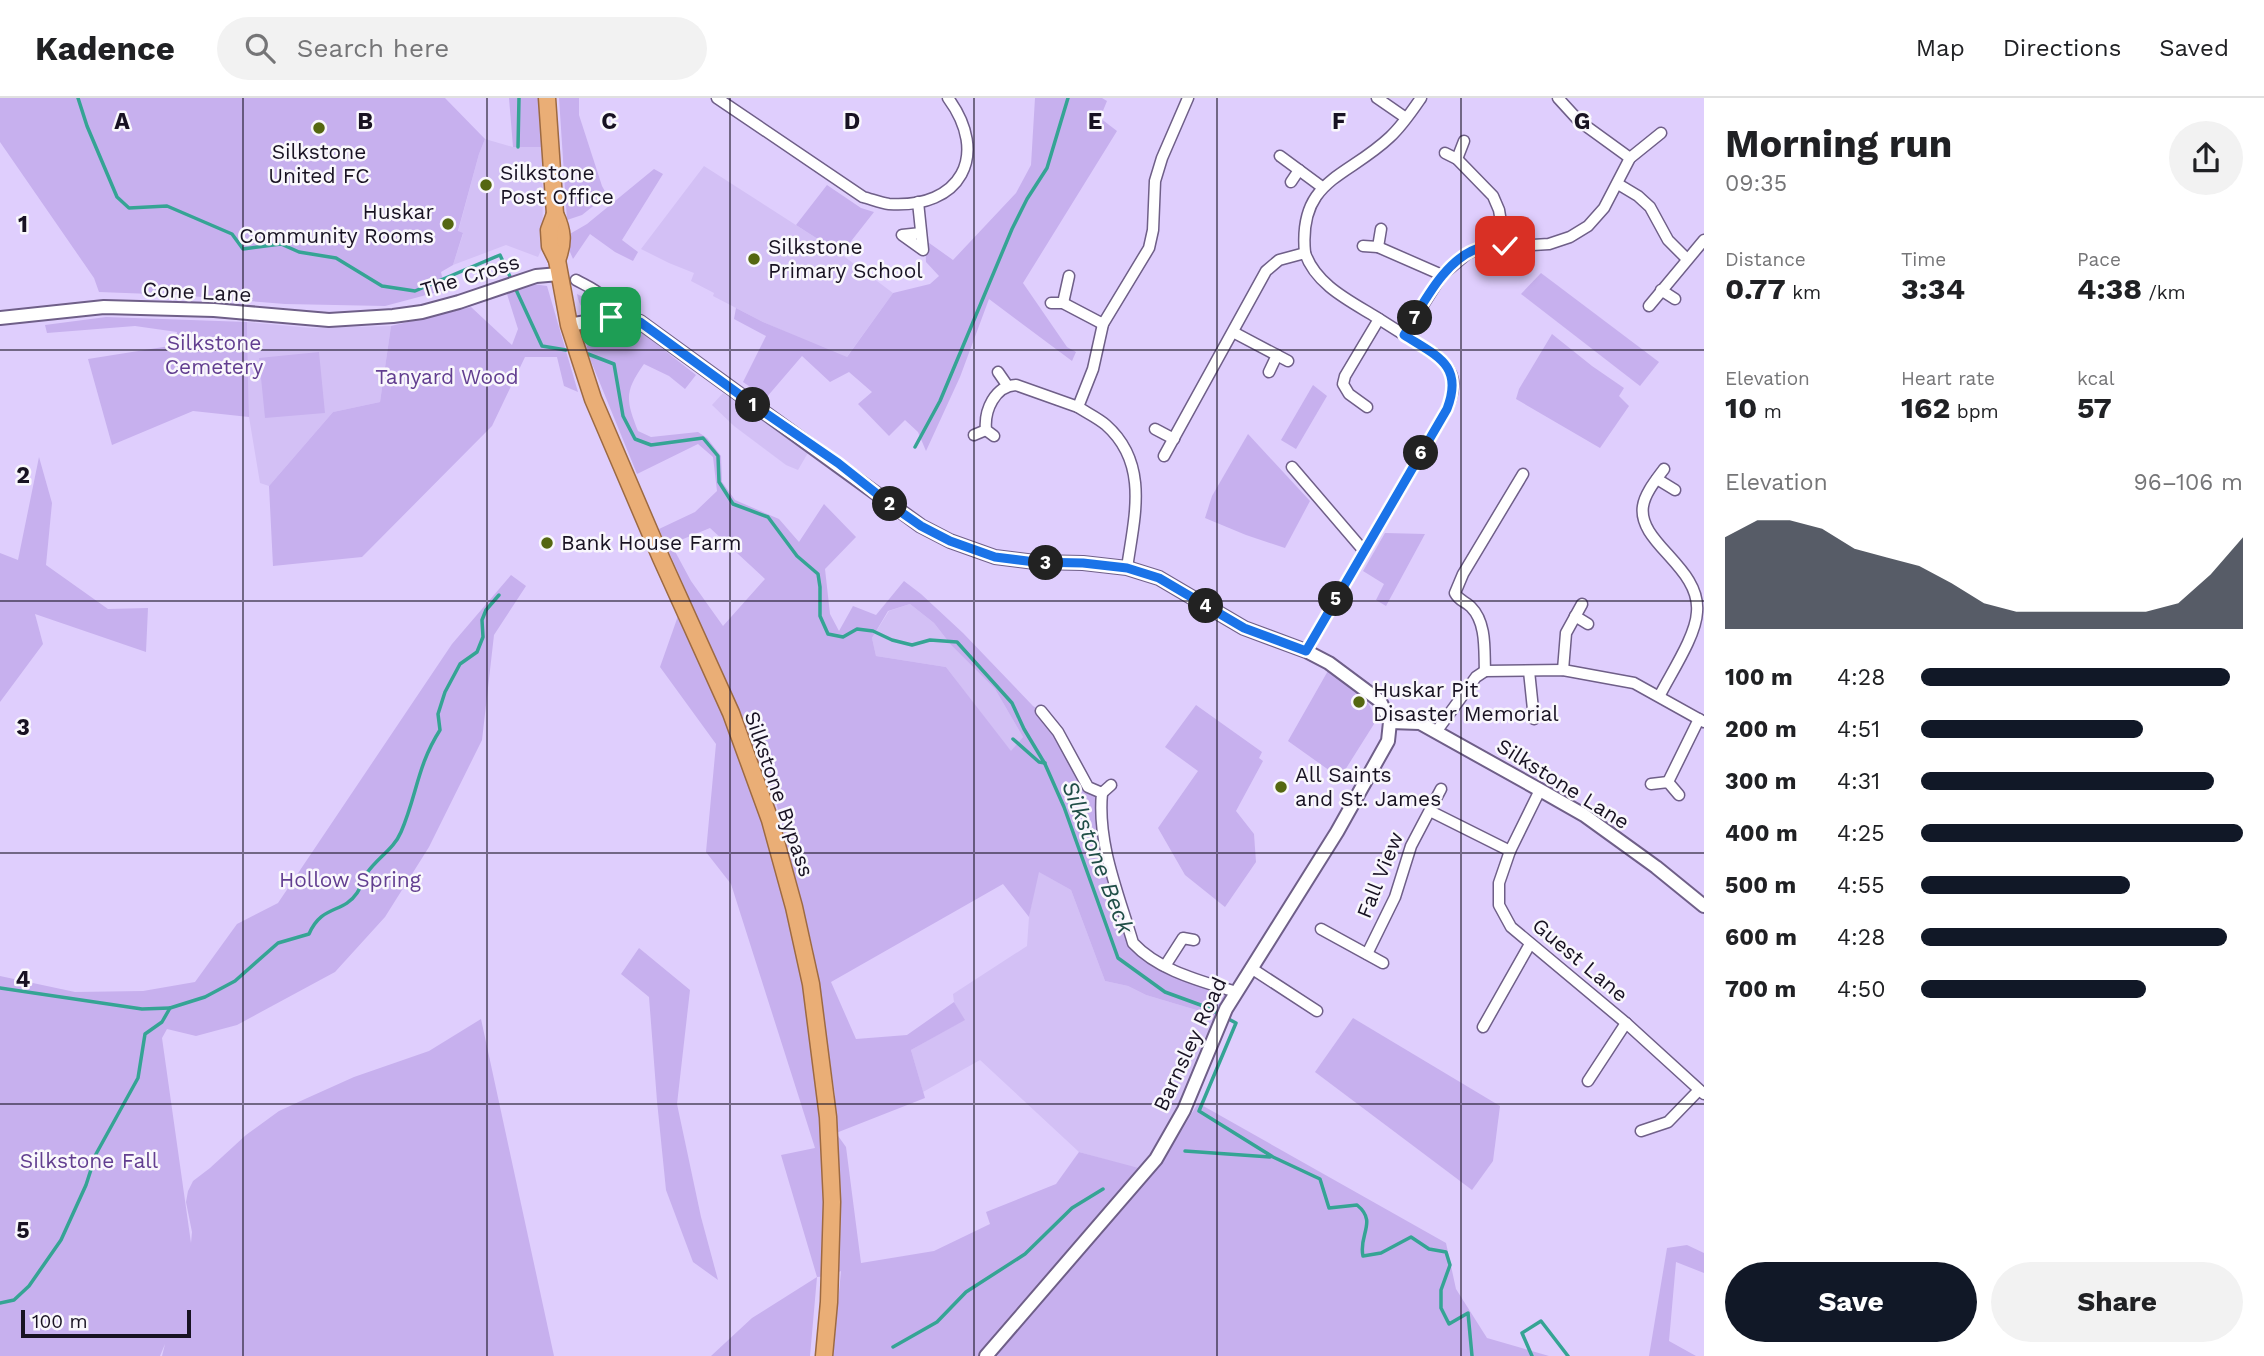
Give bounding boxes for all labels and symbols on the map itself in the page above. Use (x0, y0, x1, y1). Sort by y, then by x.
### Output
text: A (114, 108, 130, 135)
text: B (357, 108, 373, 135)
text: C (601, 108, 617, 135)
text: D (844, 108, 860, 135)
text: E (1088, 108, 1102, 135)
text: F (1332, 108, 1346, 135)
text: G (1574, 108, 1590, 135)
marker: Silkstone United FC (311, 120, 327, 136)
place label: Silkstone United FC (268, 139, 370, 188)
place label: Silkstone Post Office (500, 160, 614, 209)
marker: Silkstone Post Office (478, 177, 494, 193)
place label: Huskar Community Rooms (239, 199, 434, 248)
text: 1 (18, 211, 28, 238)
marker: Huskar Community Rooms (440, 216, 456, 232)
pin (1475, 216, 1535, 276)
place label: Silkstone Primary School (768, 234, 923, 283)
street label: The Cross (417, 249, 522, 302)
marker: Silkstone Primary School (746, 251, 762, 267)
street label: Cone Lane (142, 276, 252, 307)
pin (581, 287, 641, 347)
pin: 7 (1398, 300, 1432, 336)
park label: Silkstone Cemetery (165, 330, 263, 379)
park label: Tanyard Wood (375, 364, 519, 389)
pin: 1 (736, 388, 770, 422)
pin: 6 (1404, 436, 1438, 470)
text: 2 (16, 462, 30, 489)
pin: 2 (872, 486, 908, 522)
place label: Bank House Farm (561, 530, 742, 555)
marker: Bank House Farm (539, 535, 555, 551)
pin: 3 (1028, 546, 1064, 580)
pin: 5 (1318, 582, 1354, 616)
pin: 4 (1188, 588, 1224, 624)
place label: Huskar Pit Disaster Memorial (1373, 677, 1559, 726)
marker: Huskar Pit Disaster Memorial (1351, 694, 1367, 710)
street label: Silkstone Bypass (739, 708, 820, 880)
text: 3 (16, 714, 30, 741)
street label: Silkstone Lane (1492, 733, 1634, 834)
place label: All Saints and St. James (1295, 762, 1441, 811)
water label: Silkstone Beck (1056, 777, 1140, 939)
marker: All Saints and St. James (1273, 779, 1289, 795)
street label: Fall View (1351, 828, 1408, 922)
park label: Hollow Spring (279, 867, 422, 892)
street label: Guest Lane (1528, 912, 1633, 1007)
text: 4 (16, 966, 31, 993)
street label: Barnsley Road (1148, 973, 1232, 1115)
park label: Silkstone Fall (20, 1148, 159, 1173)
text: 5 (16, 1217, 30, 1244)
scale bar (21, 1307, 191, 1339)

